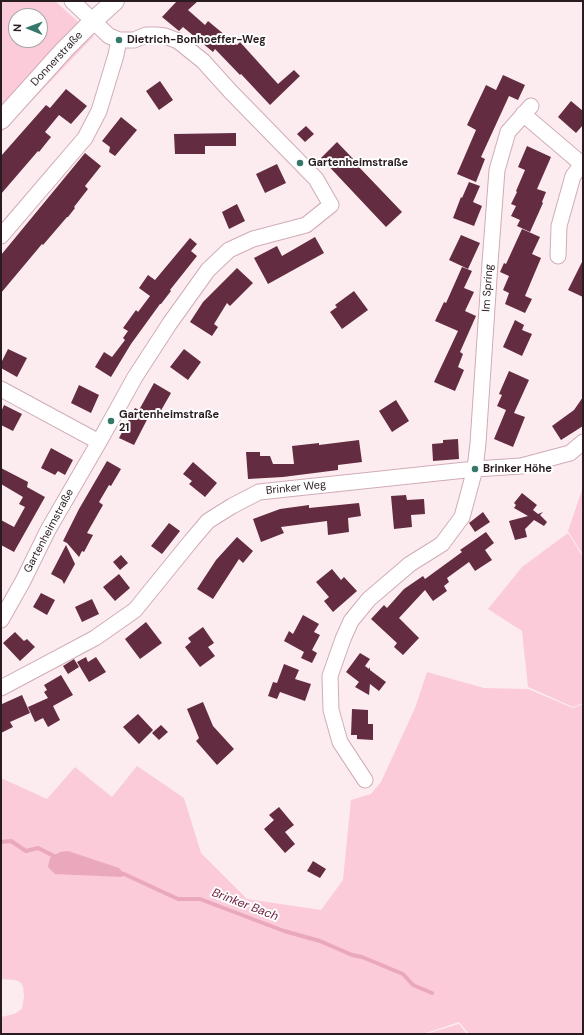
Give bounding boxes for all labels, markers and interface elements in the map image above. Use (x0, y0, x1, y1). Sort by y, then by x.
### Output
north arrow (8, 8, 48, 48)
text: N (10, 24, 24, 32)
street label: Donnerstraße (28, 29, 86, 89)
place label: Dietrich-Bonhoeffer-Weg (127, 33, 266, 47)
marker: Dietrich-Bonhoeffer-Weg (114, 35, 124, 45)
place label: Gartenheimstraße (308, 156, 408, 170)
marker: Gartenheimstraße (295, 158, 305, 168)
street label: Im Spring (480, 264, 496, 312)
place label: Gartenheimstraße 21 (119, 408, 219, 434)
marker: Gartenheimstraße 21 (106, 416, 116, 426)
place label: Brinker Höhe (483, 462, 552, 476)
marker: Brinker Höhe (470, 464, 480, 474)
street label: Brinker Weg (265, 478, 327, 498)
street label: Gartenheimstraße (21, 487, 77, 575)
water label: Brinker Bach (210, 886, 280, 924)

